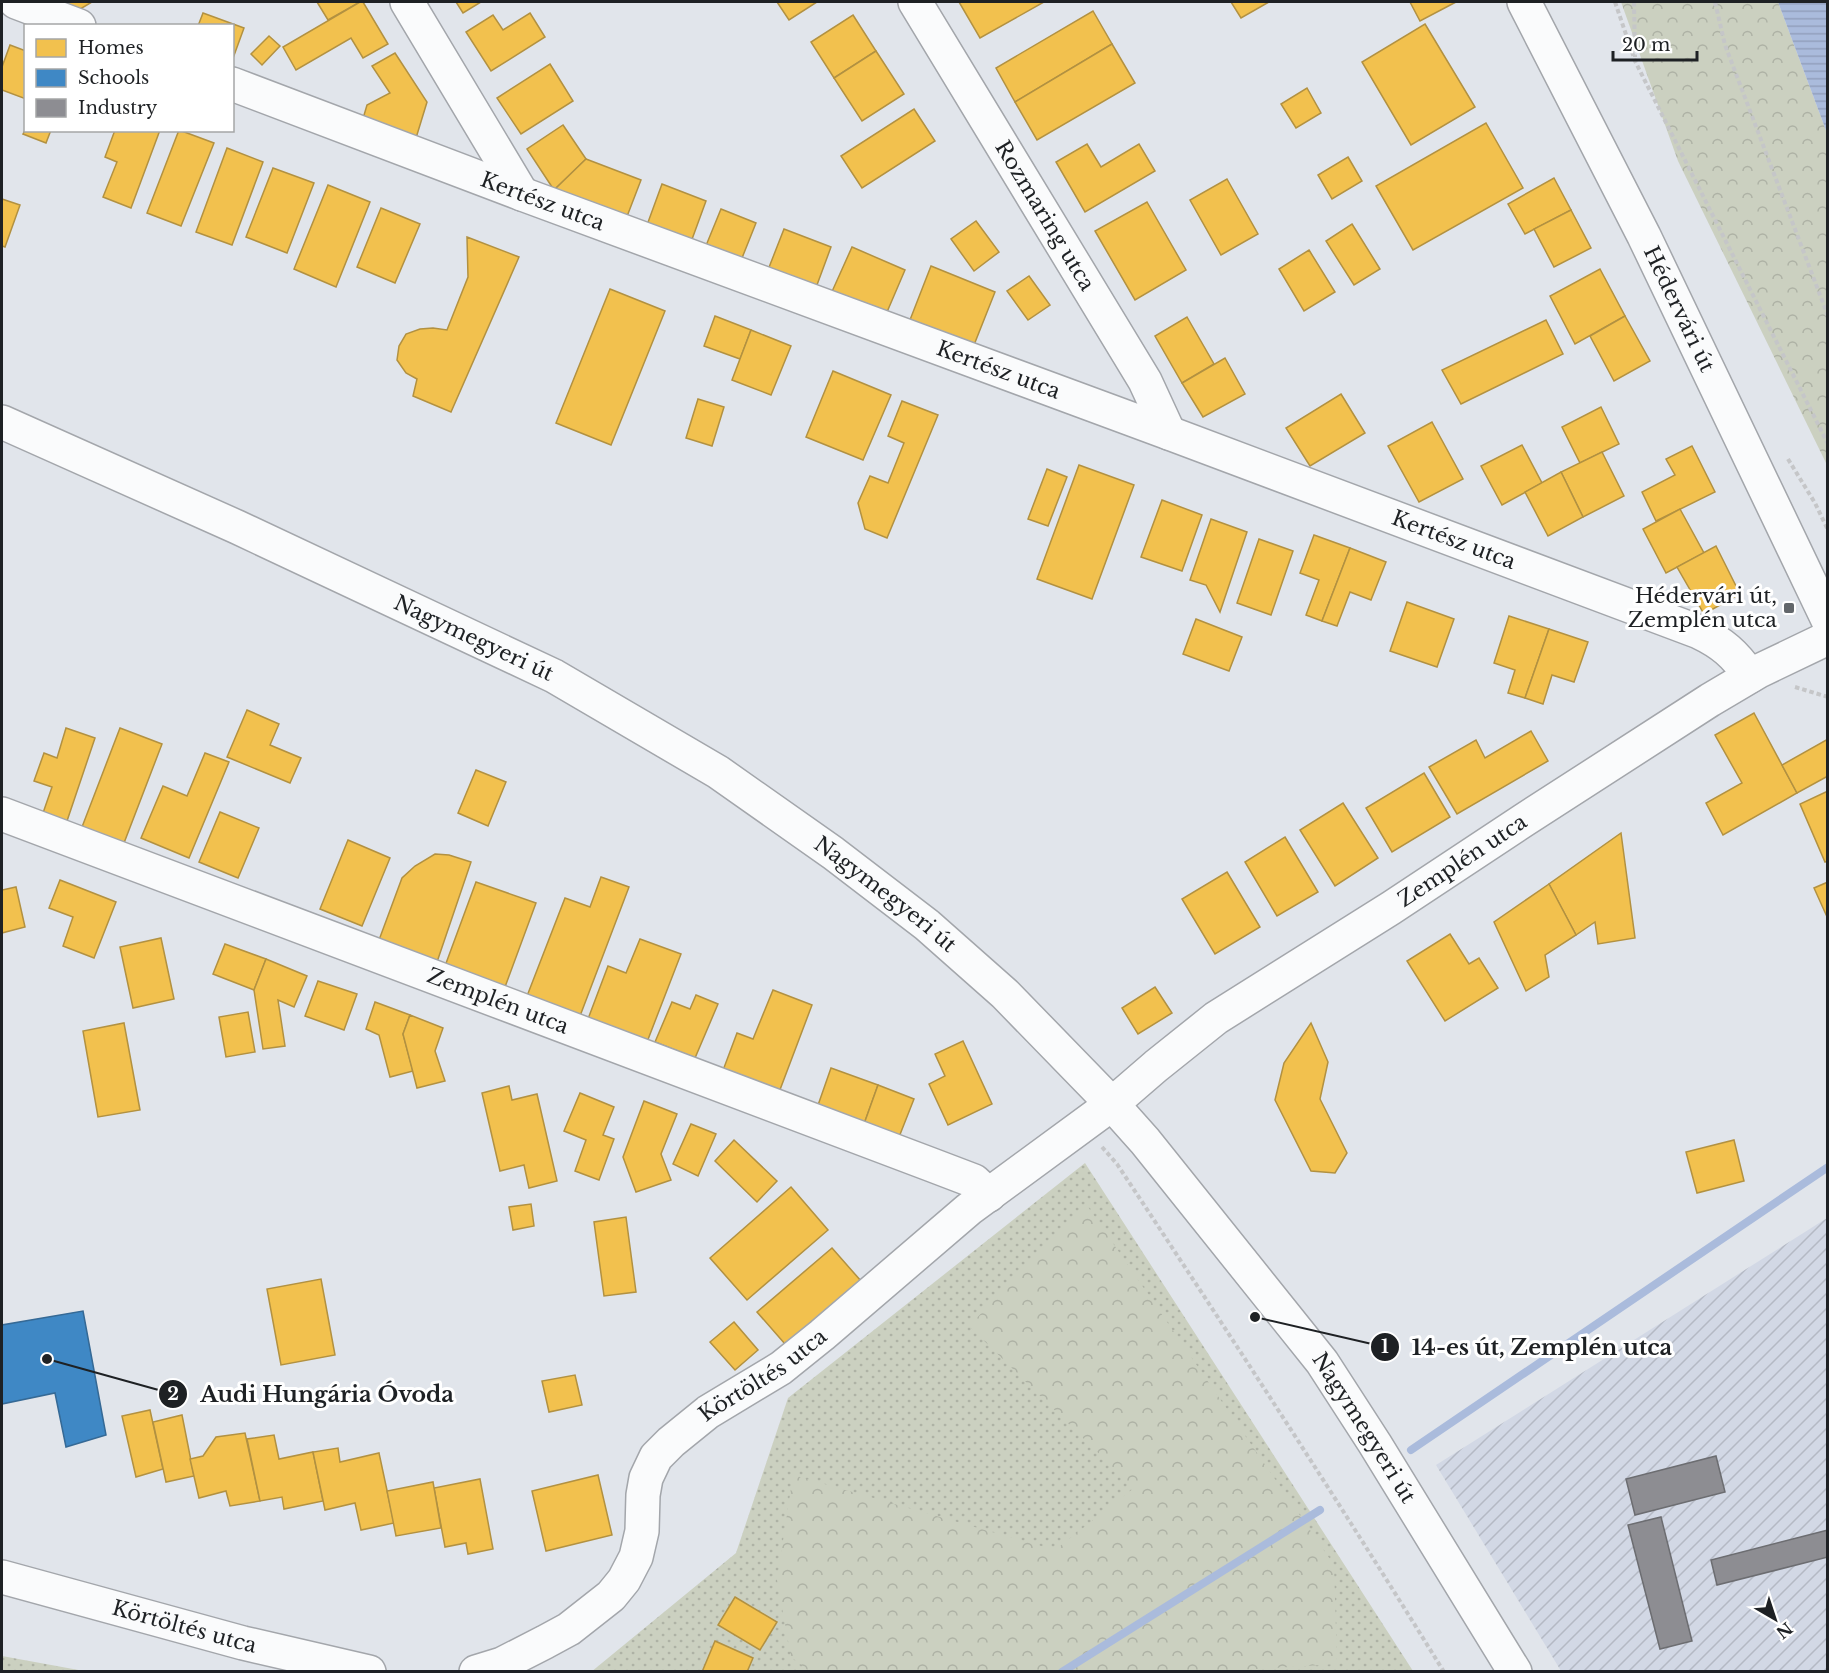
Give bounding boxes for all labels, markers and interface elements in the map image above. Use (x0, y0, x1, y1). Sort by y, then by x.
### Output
legend (24, 24, 234, 132)
scale bar (1613, 24, 1697, 62)
text: 20 m (1622, 34, 1670, 56)
text: Homes (78, 37, 144, 59)
text: Schools (78, 67, 149, 89)
text: Industry (78, 97, 158, 119)
street label: Rozmaring utca (989, 136, 1100, 296)
street label: Kertész utca (477, 167, 608, 236)
street label: Hédervári út (1638, 242, 1720, 376)
street label: Kertész utca (933, 335, 1064, 405)
street label: Kertész utca (1388, 505, 1520, 575)
place label: Hédervári út, Zemplén utca (1628, 583, 1777, 633)
street label: Nagymegyeri út (390, 590, 558, 687)
marker: Hédervári út, Zemplén utca (1782, 601, 1796, 615)
street label: Zemplén utca (1393, 809, 1532, 913)
street label: Nagymegyeri út (809, 831, 962, 958)
street label: Zemplén utca (423, 963, 573, 1040)
street label: Körtöltés utca (694, 1323, 832, 1427)
callout: 14-es út, Zemplén utca (1370, 1327, 1684, 1367)
text: 14-es út, Zemplén utca (1412, 1334, 1673, 1361)
text: 1 (1381, 1336, 1389, 1358)
street label: Nagymegyeri út (1306, 1348, 1421, 1508)
callout: Audi Hungária Óvoda (158, 1374, 465, 1414)
text: Audi Hungária Óvoda (199, 1380, 454, 1408)
text: 2 (167, 1383, 179, 1405)
north arrow (1745, 1589, 1805, 1649)
street label: Körtöltés utca (109, 1595, 259, 1659)
text: N (1772, 1618, 1797, 1643)

